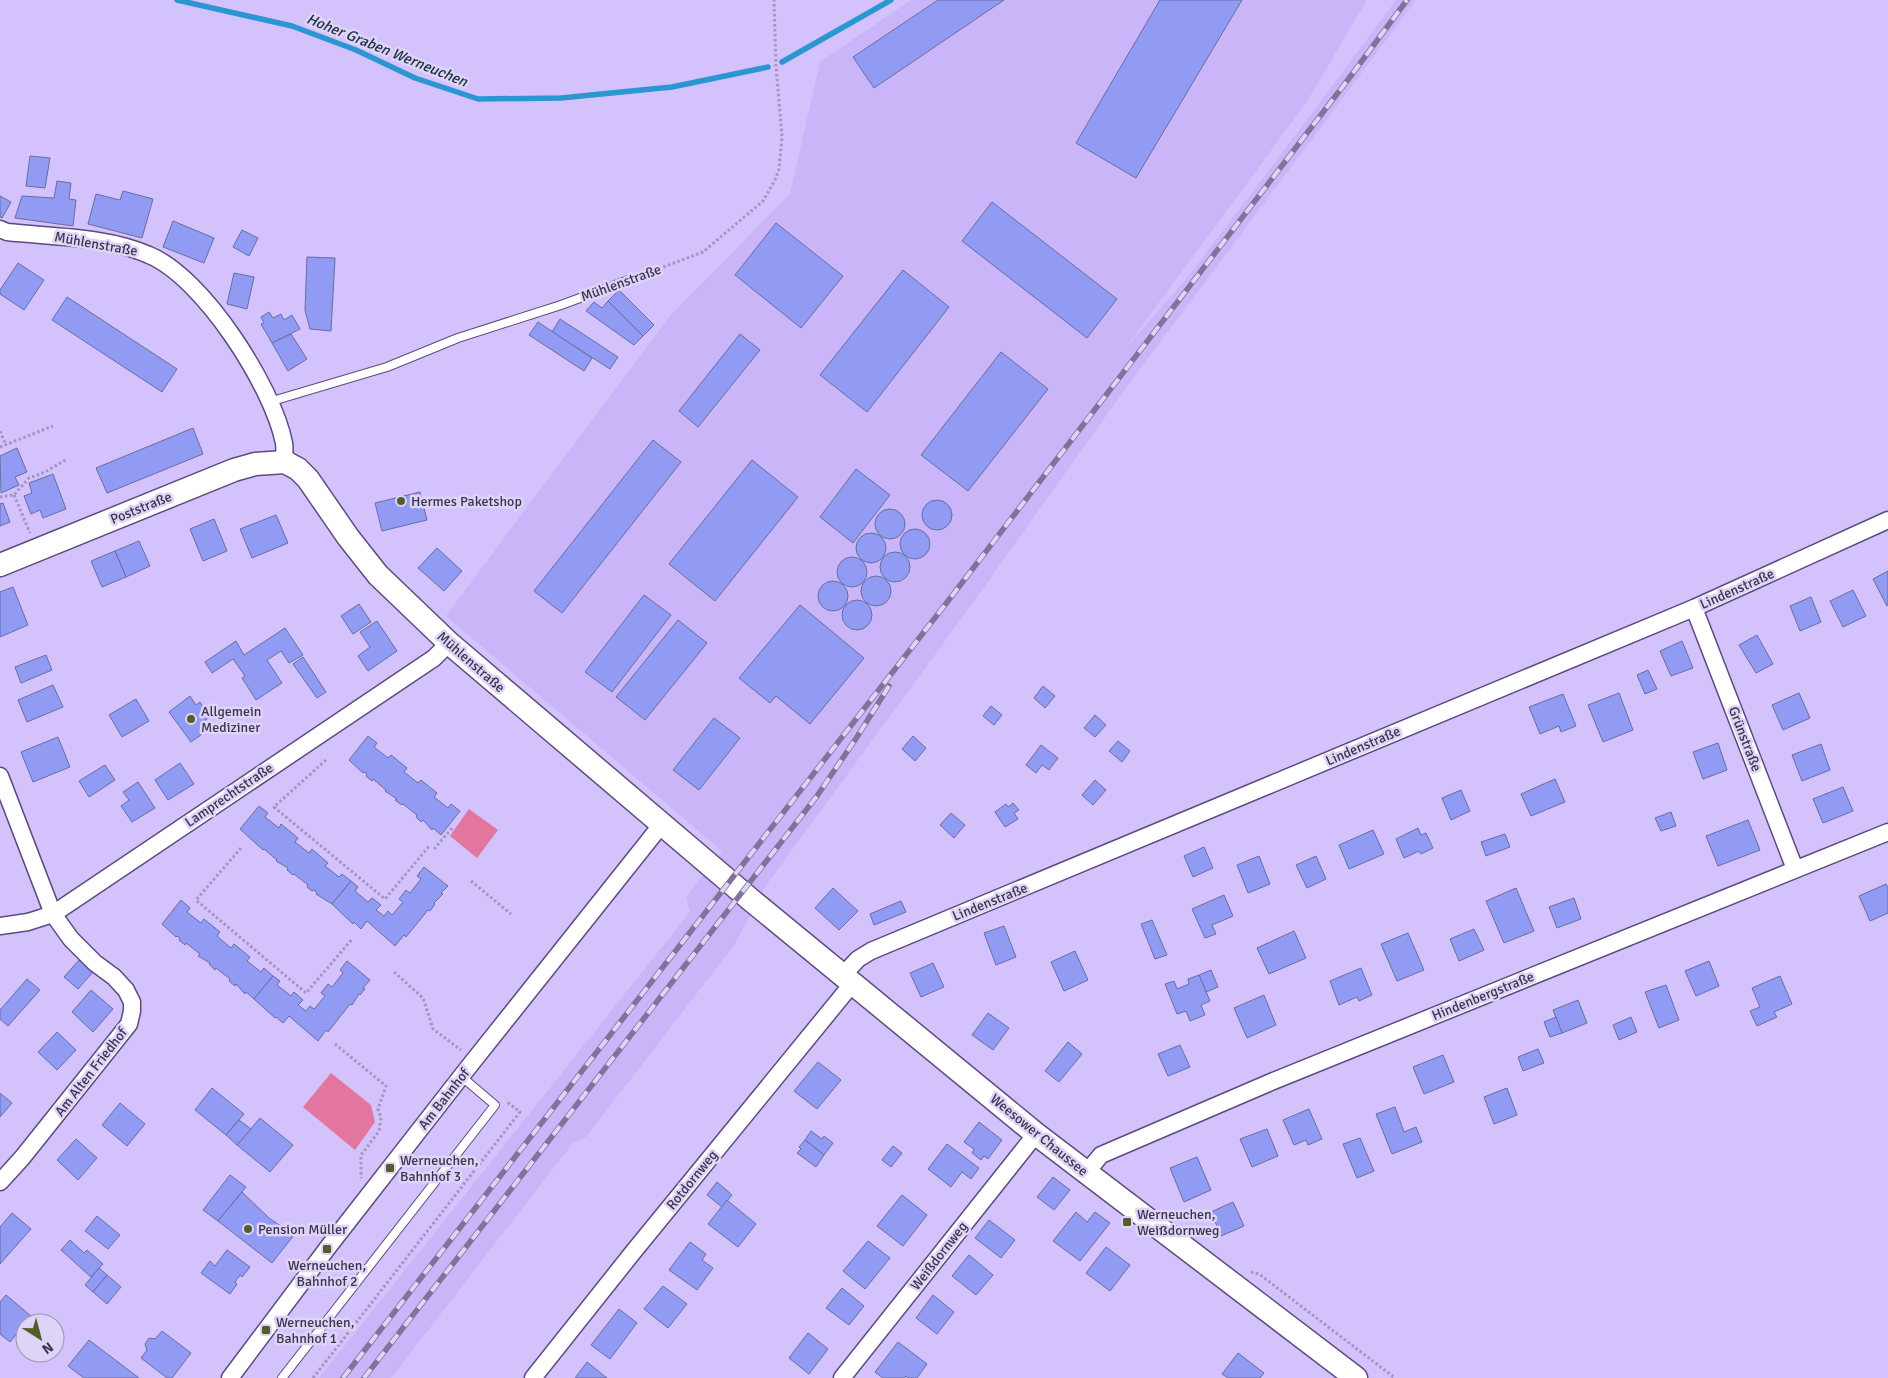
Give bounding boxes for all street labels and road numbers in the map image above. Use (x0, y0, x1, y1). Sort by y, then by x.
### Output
street label: Mühlenstraße (53, 228, 139, 260)
street label: Mühlenstraße (579, 261, 663, 305)
street label: Poststraße (108, 488, 174, 528)
street label: Lindenstraße (1697, 565, 1777, 613)
street label: Mühlenstraße (434, 628, 508, 696)
street label: Grünstraße (1725, 704, 1765, 774)
street label: Lindenstraße (1323, 723, 1403, 769)
street label: Lamprechtstraße (182, 759, 276, 831)
street label: Lindenstraße (950, 879, 1030, 925)
street label: Hindenbergstraße (1429, 968, 1537, 1024)
street label: Am Alten Friedhof (51, 1023, 132, 1120)
street label: Am Bahnhof (415, 1064, 474, 1133)
street label: Weesower Chaussee (987, 1090, 1091, 1180)
street label: Rotdornweg (663, 1147, 721, 1213)
street label: Weißdornweg (907, 1218, 971, 1294)

